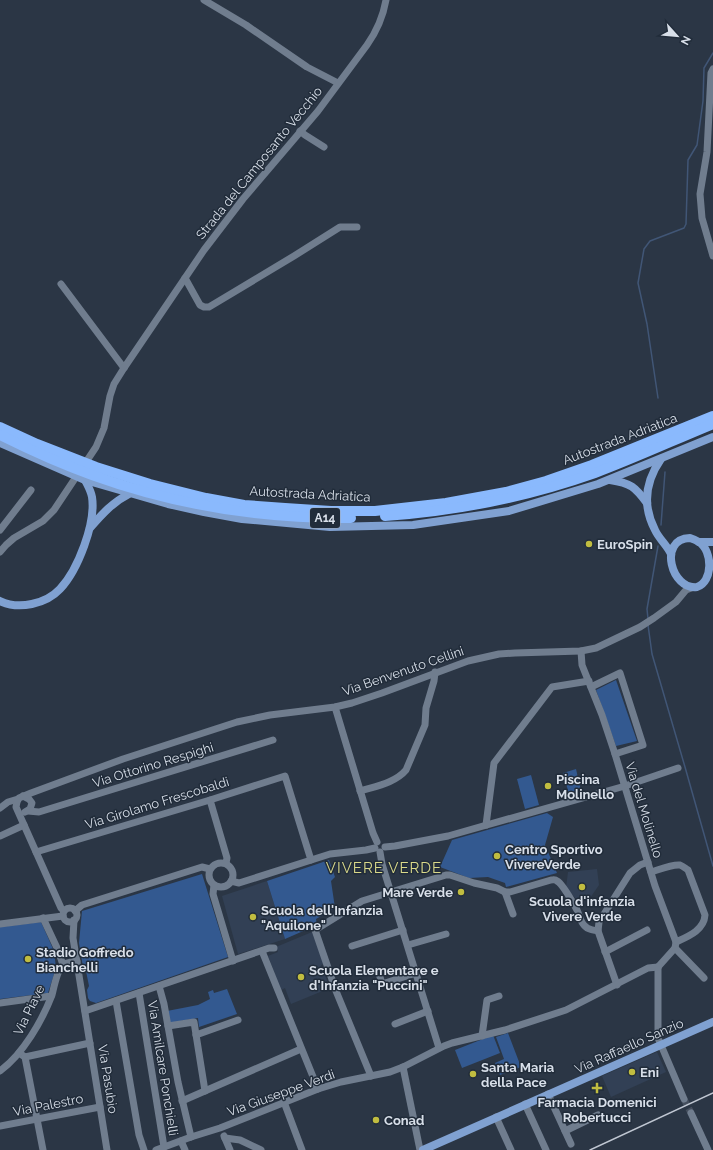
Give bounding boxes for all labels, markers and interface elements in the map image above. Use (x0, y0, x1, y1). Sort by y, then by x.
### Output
north arrow (657, 16, 697, 56)
text: N (678, 34, 693, 47)
street label: Strada del Camposanto Vecchio (193, 84, 325, 242)
street label: Autostrada Adriatica (561, 410, 679, 468)
street label: Autostrada Adriatica (249, 483, 371, 505)
road number: A14 (310, 508, 340, 528)
place label: EuroSpin (597, 537, 653, 552)
marker: EuroSpin (584, 539, 594, 549)
street label: Via Benvenuto Cellini (340, 643, 466, 699)
street label: Via Ottorino Respighi (91, 739, 215, 791)
street label: Via del Molinello (622, 760, 666, 860)
place label: Piscina Molinello (556, 772, 614, 802)
street label: Via Girolamo Frescobaldi (83, 774, 231, 832)
marker: Piscina Molinello (543, 781, 553, 791)
place label: Centro Sportivo VivereVerde (505, 842, 603, 872)
marker: Centro Sportivo VivereVerde (492, 851, 502, 861)
district label: VIVERE VERDE (326, 859, 442, 877)
marker: Scuola d'infanzia Vivere Verde (577, 882, 587, 892)
place label: Mare Verde (382, 885, 453, 900)
marker: Mare Verde (456, 887, 466, 897)
place label: Scuola d'infanzia Vivere Verde (529, 894, 635, 924)
place label: Scuola dell'Infanzia "Aquilone" (261, 903, 383, 933)
marker: Scuola dell'Infanzia "Aquilone" (248, 912, 258, 922)
place label: Stadio Goffredo Bianchelli (36, 945, 134, 975)
marker: Stadio Goffredo Bianchelli (23, 954, 33, 964)
place label: Scuola Elementare e d'Infanzia "Puccini" (309, 963, 439, 993)
marker: Scuola Elementare e d'Infanzia "Puccini" (296, 972, 306, 982)
street label: Via Piave (10, 982, 48, 1038)
street label: Via Amilcare Ponchielli (145, 999, 181, 1137)
street label: Via Raffaello Sanzio (572, 1015, 686, 1077)
street label: Via Pasubio (95, 1043, 121, 1115)
place label: Santa Maria della Pace (481, 1060, 555, 1090)
place label: Eni (640, 1065, 659, 1080)
street label: Via Giuseppe Verdi (225, 1067, 337, 1119)
marker: Eni (627, 1067, 637, 1077)
marker: Santa Maria della Pace (468, 1069, 478, 1079)
marker: Farmacia Domenici Robertucci (592, 1083, 602, 1093)
street label: Via Palestro (12, 1091, 85, 1119)
place label: Farmacia Domenici Robertucci (537, 1095, 657, 1125)
place label: Conad (384, 1113, 424, 1128)
marker: Conad (371, 1115, 381, 1125)

